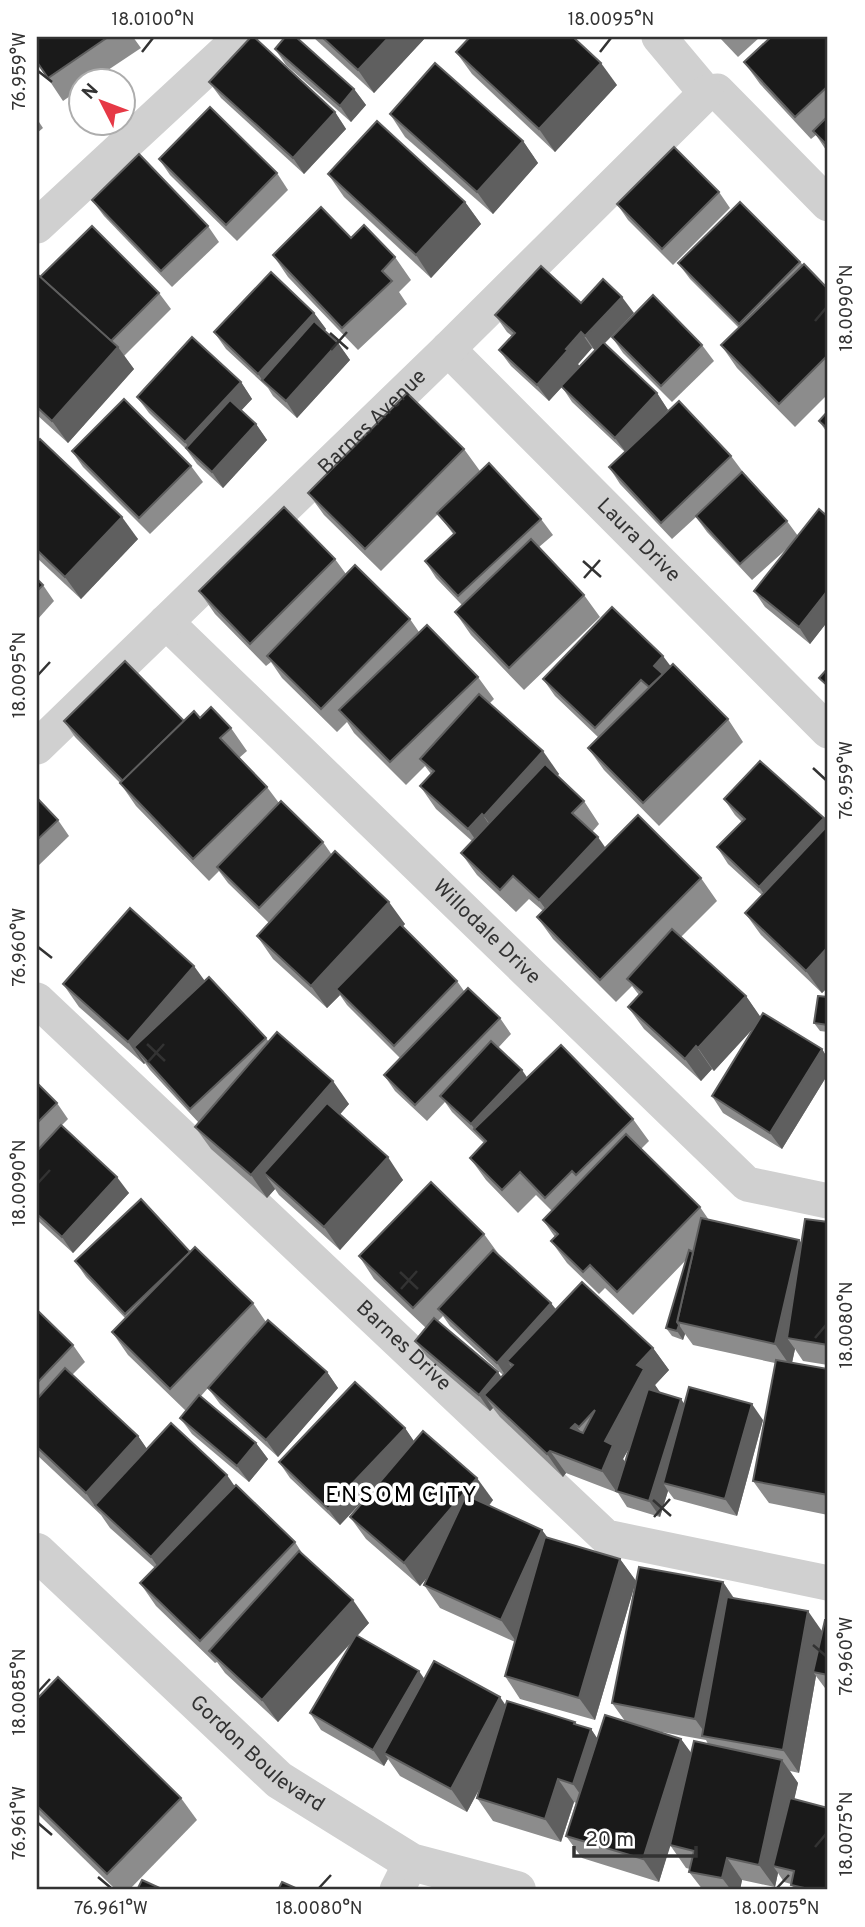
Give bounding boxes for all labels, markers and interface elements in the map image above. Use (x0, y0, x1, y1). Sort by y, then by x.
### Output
text: 18.0100°N (111, 9, 195, 32)
text: 18.0095°N (568, 9, 654, 32)
text: 76.959°W (9, 32, 32, 110)
north arrow (66, 66, 136, 136)
text: N (77, 79, 104, 105)
text: 18.0090°N (836, 265, 859, 351)
street label: Barnes Avenue (313, 363, 432, 481)
street label: Laura Drive (591, 493, 686, 588)
text: 18.0095°N (9, 632, 32, 718)
text: 76.959°W (836, 741, 859, 819)
street label: Willodale Drive (427, 874, 546, 991)
text: 76.960°W (9, 908, 32, 986)
text: 18.0090°N (9, 1140, 32, 1226)
text: 18.0080°N (836, 1281, 859, 1369)
street label: Barnes Drive (350, 1295, 457, 1397)
district label: ENSOM CITY (325, 1482, 479, 1511)
text: 76.960°W (836, 1617, 859, 1695)
text: 18.0085°N (9, 1649, 32, 1735)
street label: Gordon Boulevard (184, 1689, 329, 1818)
text: 76.961°W (9, 1786, 32, 1860)
text: 18.0075°N (836, 1792, 859, 1876)
scale bar (574, 1815, 697, 1859)
text: 20 m (585, 1827, 634, 1854)
text: 76.961°W (74, 1898, 148, 1921)
text: 18.0080°N (275, 1898, 363, 1921)
text: 18.0075°N (735, 1898, 819, 1921)

